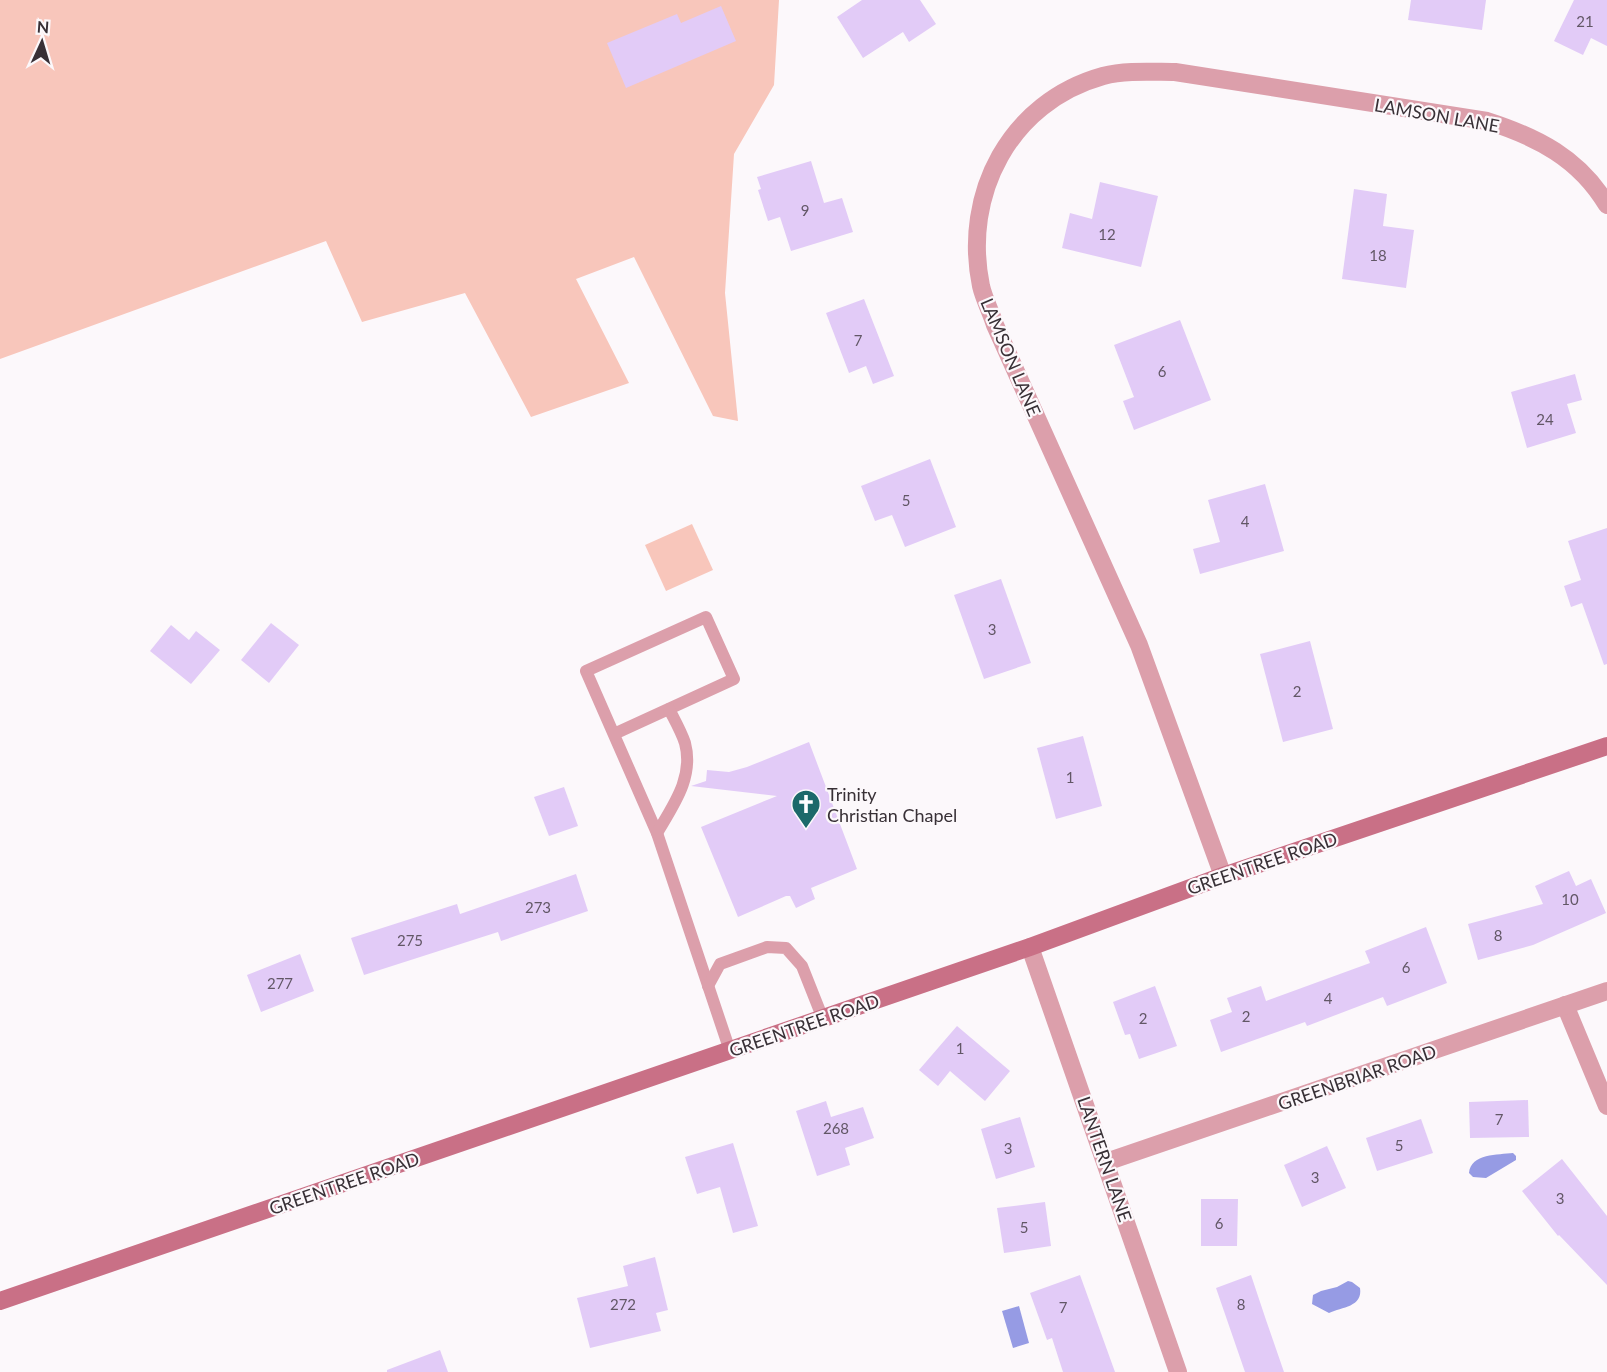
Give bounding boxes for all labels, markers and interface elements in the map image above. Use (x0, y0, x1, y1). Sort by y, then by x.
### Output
north arrow (12, 12, 72, 72)
house number: 21 (1576, 12, 1594, 30)
text: N (36, 17, 50, 36)
street label: LAMSON LANE (1373, 93, 1501, 137)
house number: 9 (801, 201, 809, 219)
house number: 12 (1098, 225, 1116, 243)
house number: 18 (1369, 246, 1387, 264)
street label: LAMSON LANE (976, 295, 1046, 419)
house number: 7 (854, 331, 863, 349)
house number: 6 (1158, 362, 1167, 380)
house number: 24 (1536, 410, 1554, 428)
house number: 5 (902, 491, 910, 509)
house number: 4 (1241, 512, 1250, 530)
house number: 3 (988, 620, 996, 638)
house number: 2 (1293, 682, 1301, 700)
house number: 1 (1066, 768, 1074, 786)
place label: Trinity Christian Chapel (827, 783, 957, 826)
church icon: Trinity Christian Chapel (790, 788, 822, 830)
street label: GREENTREE ROAD (1184, 827, 1340, 899)
house number: 10 (1561, 890, 1579, 908)
house number: 273 (525, 898, 551, 916)
house number: 8 (1494, 926, 1502, 944)
house number: 275 (397, 931, 423, 949)
house number: 6 (1402, 958, 1411, 976)
house number: 277 (267, 974, 293, 992)
street label: GREENTREE ROAD (726, 989, 882, 1061)
house number: 4 (1324, 989, 1333, 1007)
house number: 2 (1242, 1007, 1250, 1025)
house number: 2 (1139, 1009, 1147, 1027)
house number: 1 (956, 1039, 964, 1057)
street label: GREENBRIAR ROAD (1275, 1040, 1439, 1114)
street label: LANTERN LANE (1073, 1093, 1137, 1225)
house number: 7 (1495, 1110, 1504, 1128)
house number: 268 (823, 1119, 849, 1137)
house number: 5 (1395, 1136, 1403, 1154)
house number: 3 (1004, 1139, 1012, 1157)
street label: GREENTREE ROAD (266, 1147, 422, 1219)
house number: 3 (1311, 1168, 1319, 1186)
house number: 3 (1556, 1189, 1564, 1207)
house number: 6 (1215, 1214, 1224, 1232)
house number: 5 (1020, 1218, 1028, 1236)
house number: 272 (610, 1295, 636, 1313)
house number: 8 (1237, 1295, 1245, 1313)
house number: 7 (1059, 1298, 1068, 1316)

